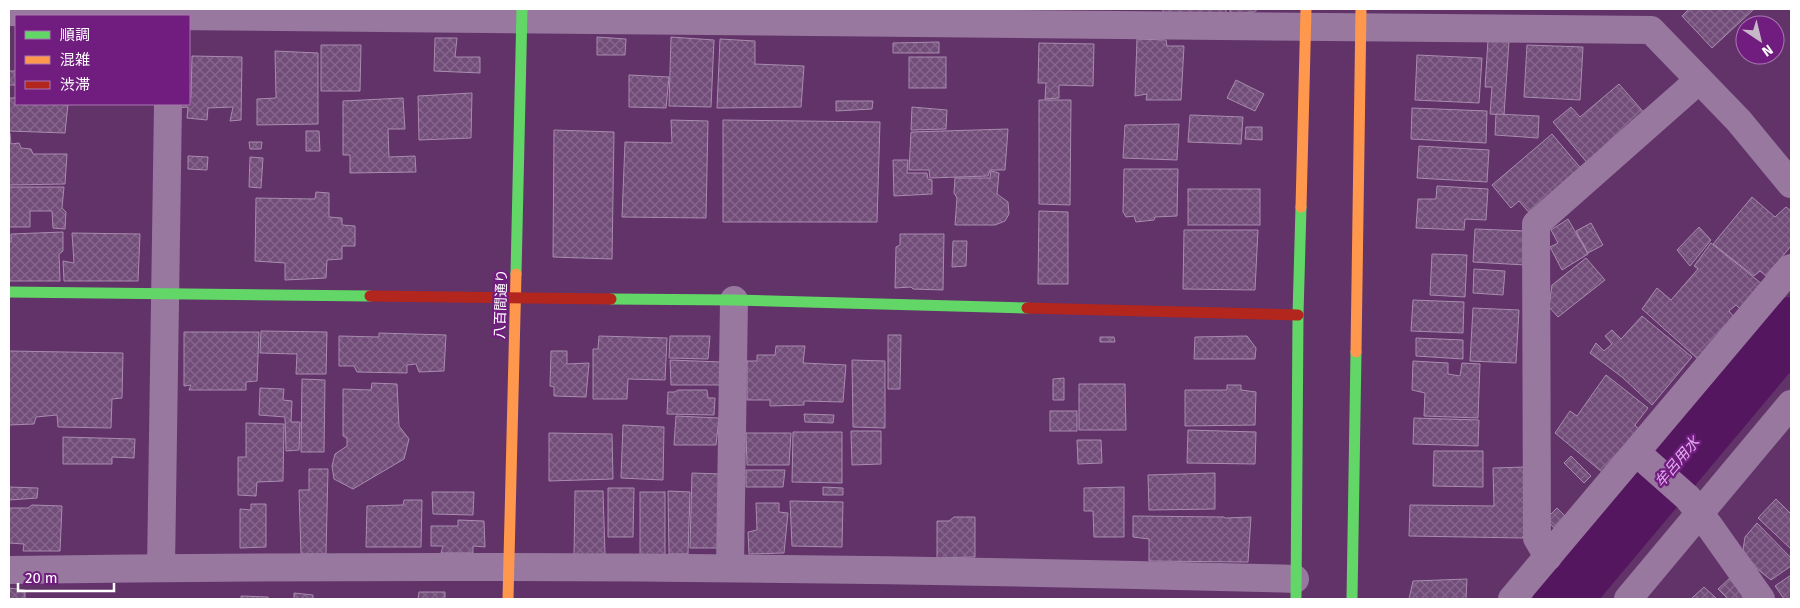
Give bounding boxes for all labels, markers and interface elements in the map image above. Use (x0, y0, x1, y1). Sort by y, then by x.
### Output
legend (15, 15, 190, 105)
north arrow (1735, 15, 1785, 65)
text: 順調 (60, 26, 90, 44)
text: N (1758, 41, 1776, 60)
text: 混雑 (60, 51, 90, 69)
text: 渋滞 (60, 76, 90, 94)
street label: 八百間通り (491, 269, 511, 339)
water label: 牟呂用水 (1651, 432, 1704, 491)
scale bar (18, 560, 114, 592)
text: 20 m (25, 569, 58, 587)

